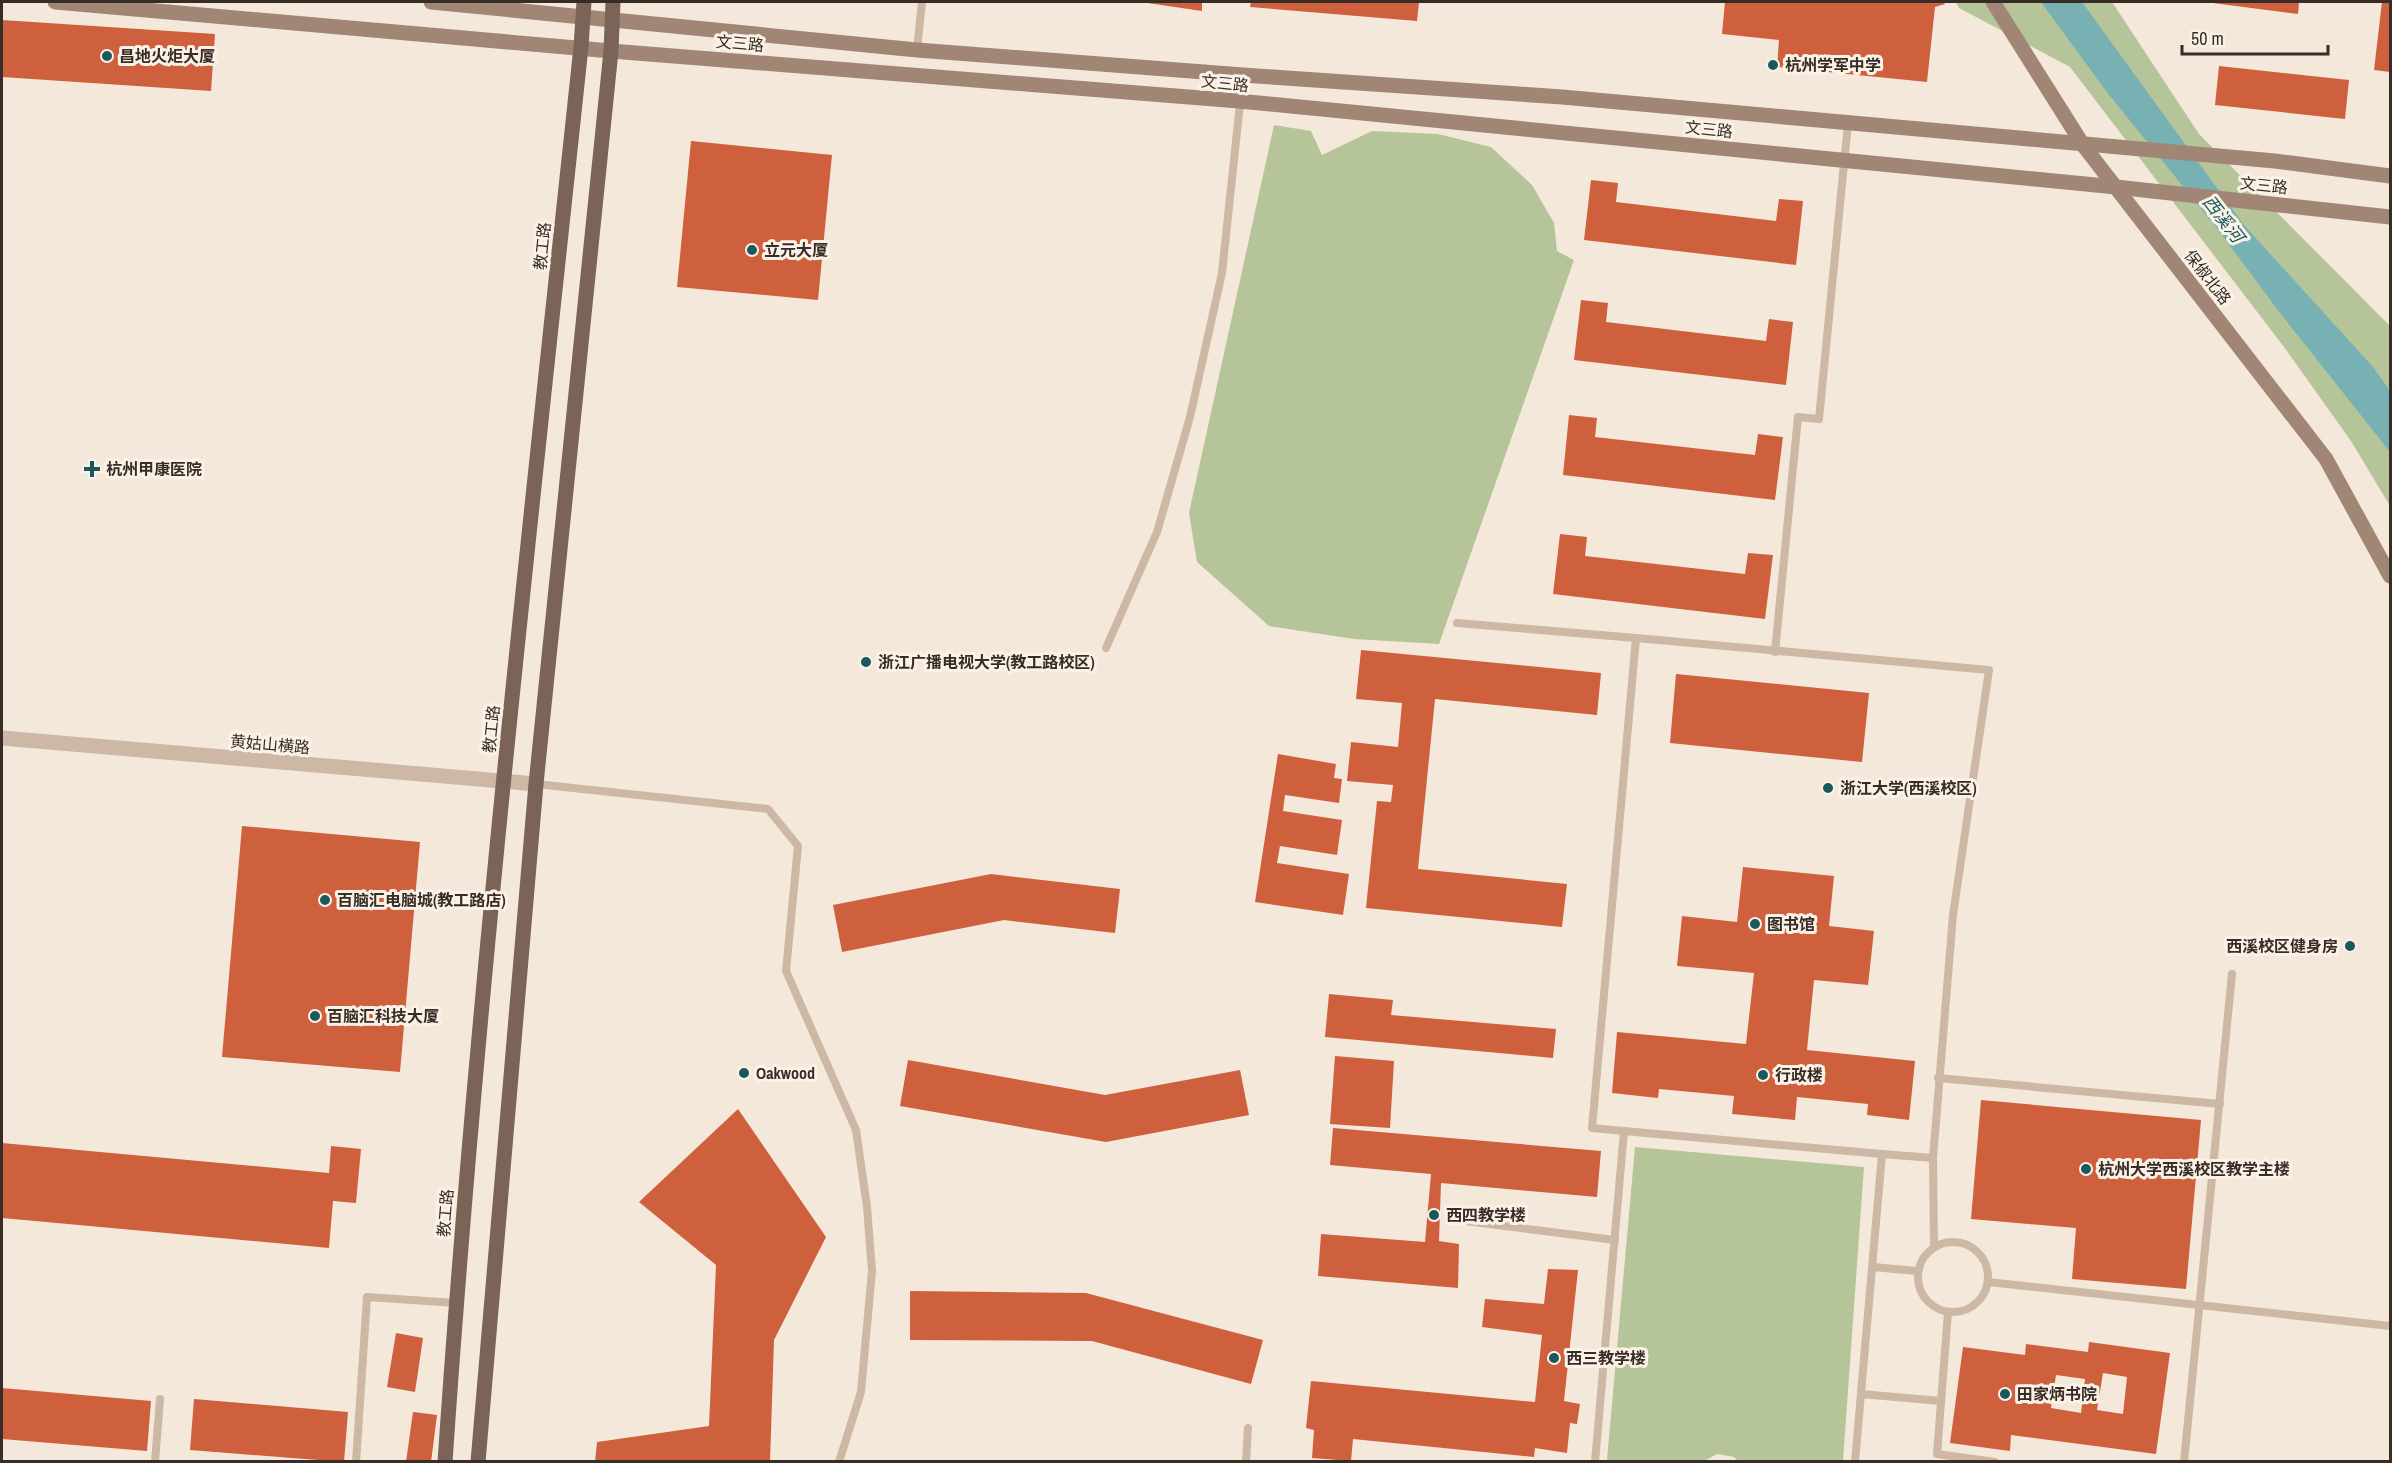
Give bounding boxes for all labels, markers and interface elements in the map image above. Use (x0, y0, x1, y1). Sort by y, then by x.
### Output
scale bar (2182, 18, 2328, 56)
text: 50 m (2191, 26, 2224, 51)
street label: 文三路 (715, 30, 765, 56)
place label: 昌地火炬大厦 (119, 45, 215, 67)
marker: 昌地火炬大厦 (100, 49, 114, 63)
place label: 杭州学军中学 (1785, 54, 1881, 76)
marker: 杭州学军中学 (1766, 58, 1780, 72)
street label: 文三路 (1200, 70, 1250, 96)
street label: 文三路 (1684, 116, 1734, 142)
street label: 文三路 (2239, 172, 2289, 198)
water label: 西溪河 (2197, 190, 2252, 250)
street label: 教工路 (529, 221, 555, 271)
place label: 立元大厦 (764, 239, 828, 261)
marker: 立元大厦 (745, 243, 759, 257)
street label: 保俶北路 (2180, 245, 2236, 309)
place label: 杭州甲康医院 (106, 458, 202, 480)
marker: 杭州甲康医院 (83, 460, 101, 478)
place label: 浙江广播电视大学(教工路校区) (878, 651, 1095, 673)
marker: 浙江广播电视大学(教工路校区) (859, 655, 873, 669)
street label: 教工路 (478, 704, 504, 754)
street label: 黄姑山横路 (229, 730, 311, 758)
place label: 浙江大学(西溪校区) (1840, 777, 1977, 799)
marker: 浙江大学(西溪校区) (1821, 781, 1835, 795)
place label: 百脑汇电脑城(教工路店) (337, 889, 506, 911)
marker: 百脑汇电脑城(教工路店) (318, 893, 332, 907)
place label: 图书馆 (1767, 913, 1815, 935)
marker: 图书馆 (1748, 917, 1762, 931)
place label: 西溪校区健身房 (2226, 935, 2338, 957)
marker: 西溪校区健身房 (2343, 939, 2357, 953)
place label: 百脑汇科技大厦 (327, 1005, 439, 1027)
marker: 百脑汇科技大厦 (308, 1009, 322, 1023)
place label: Oakwood (756, 1062, 815, 1084)
place label: 行政楼 (1775, 1064, 1823, 1086)
marker: Oakwood (737, 1066, 751, 1080)
marker: 行政楼 (1756, 1068, 1770, 1082)
place label: 杭州大学西溪校区教学主楼 (2098, 1158, 2290, 1180)
marker: 杭州大学西溪校区教学主楼 (2079, 1162, 2093, 1176)
street label: 教工路 (432, 1188, 458, 1238)
place label: 西四教学楼 (1446, 1204, 1526, 1226)
marker: 西四教学楼 (1427, 1208, 1441, 1222)
place label: 西三教学楼 (1566, 1347, 1646, 1369)
marker: 西三教学楼 (1547, 1351, 1561, 1365)
place label: 田家炳书院 (2017, 1383, 2097, 1405)
marker: 田家炳书院 (1998, 1387, 2012, 1401)

